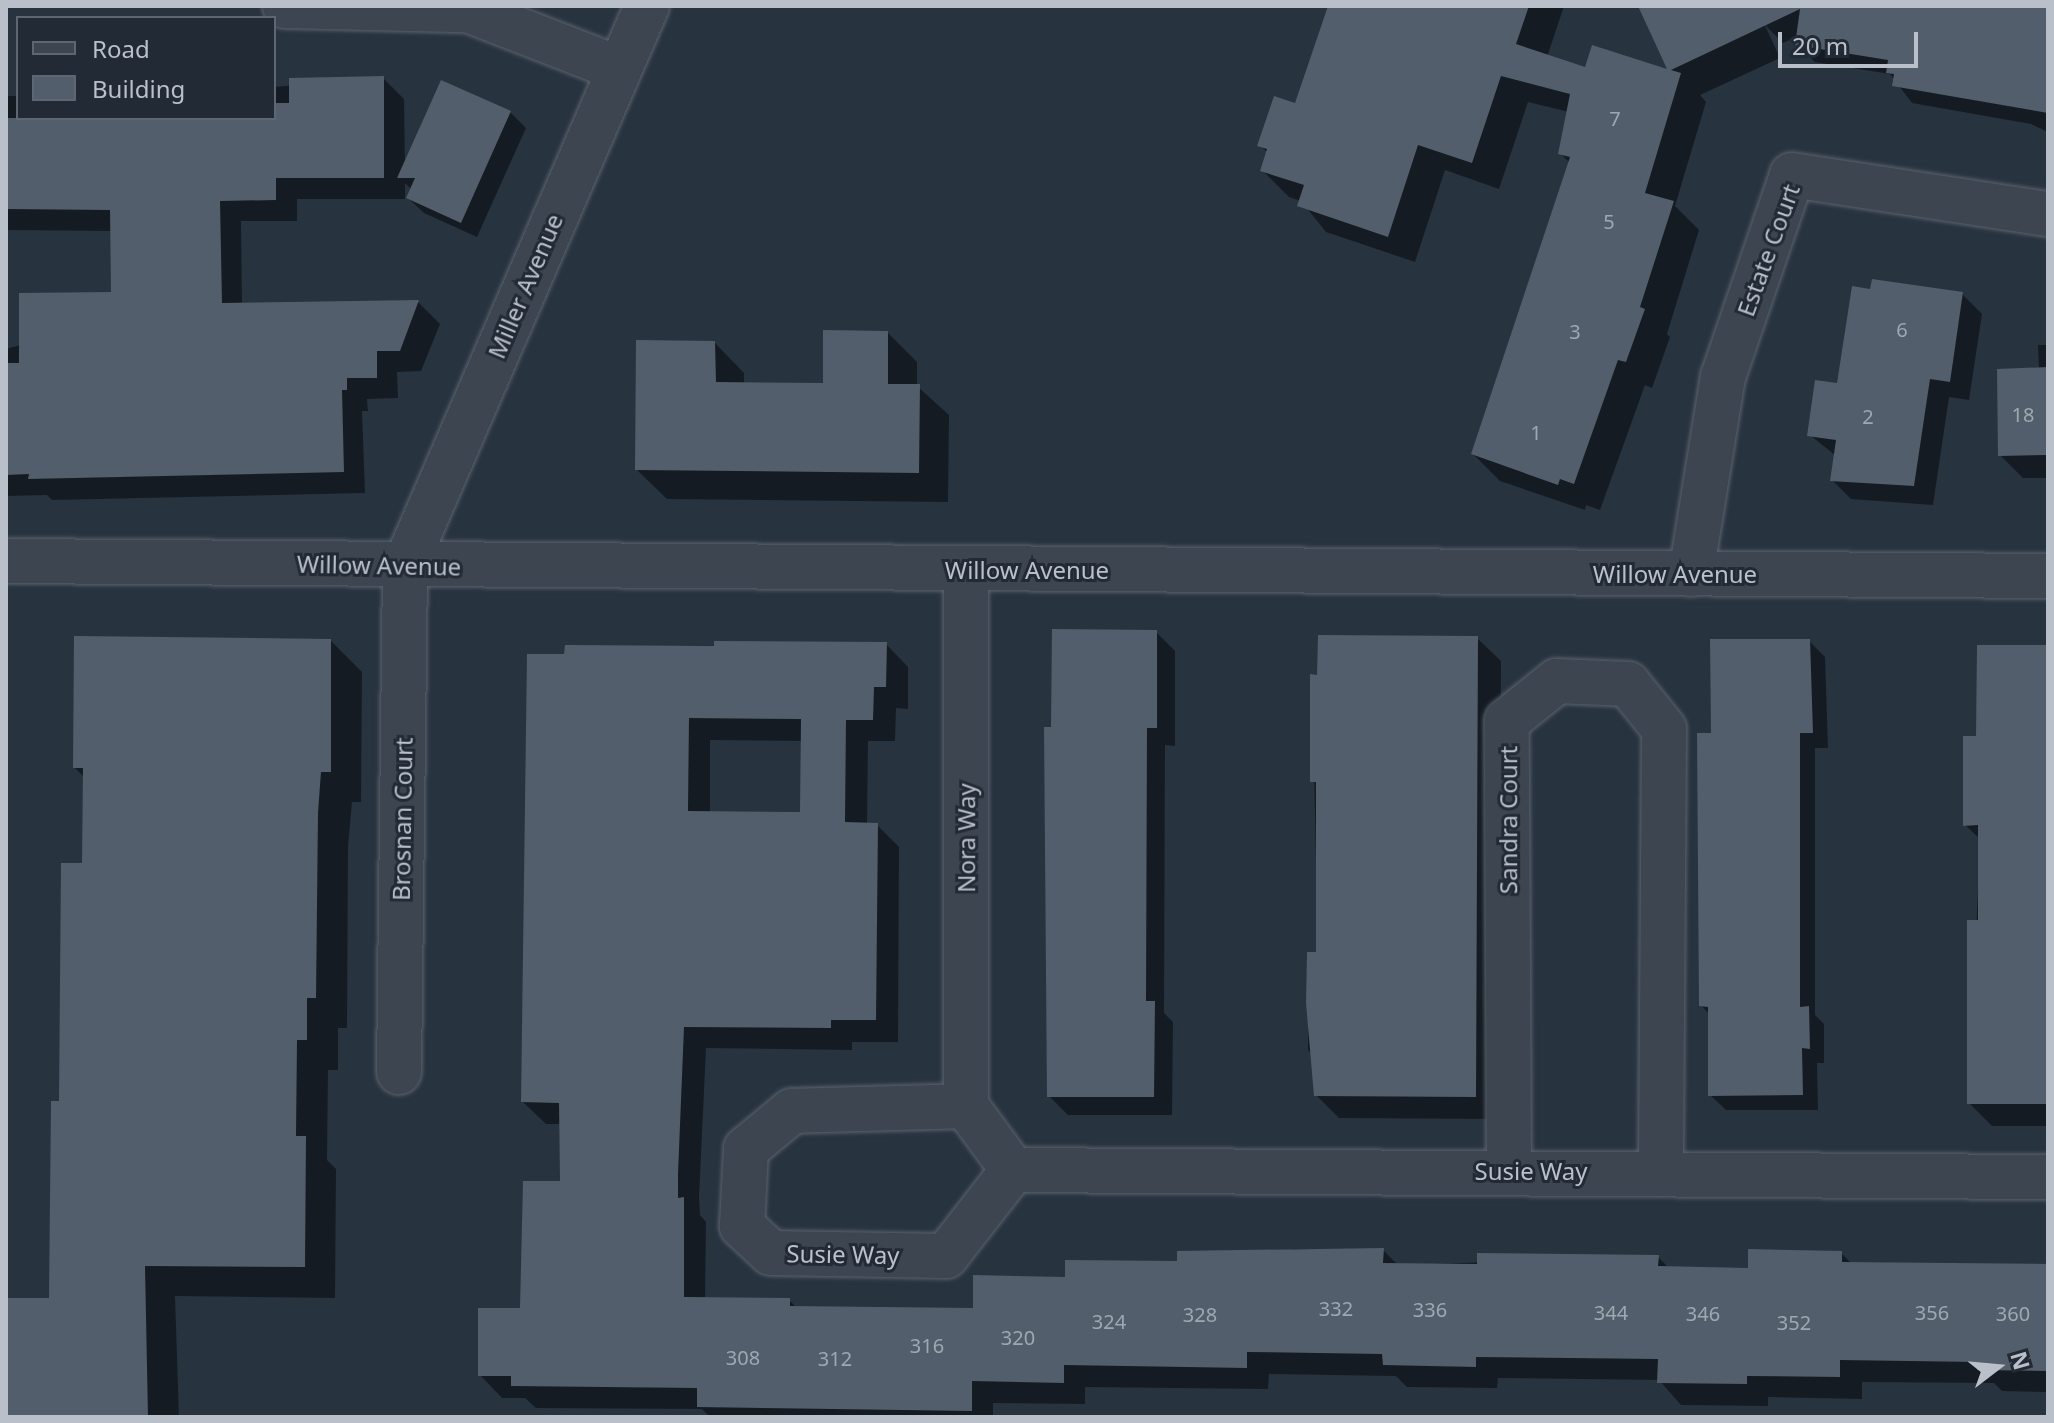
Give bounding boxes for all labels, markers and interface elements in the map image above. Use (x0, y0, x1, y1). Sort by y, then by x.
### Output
legend (16, 16, 276, 120)
scale bar (1782, 16, 1922, 66)
text: 20 m (1792, 29, 1848, 62)
text: Road (92, 32, 150, 65)
text: Building (92, 72, 185, 105)
house number: 7 (1609, 106, 1621, 130)
street label: Estate Court (1731, 180, 1805, 320)
street label: Miller Avenue (482, 209, 568, 363)
house number: 5 (1603, 209, 1615, 233)
house number: 6 (1896, 317, 1908, 341)
house number: 3 (1569, 319, 1581, 343)
house number: 18 (2012, 402, 2034, 426)
house number: 2 (1862, 404, 1874, 428)
house number: 1 (1530, 420, 1542, 444)
street label: Willow Avenue (297, 549, 461, 581)
street label: Willow Avenue (945, 556, 1109, 584)
street label: Willow Avenue (1593, 560, 1757, 588)
street label: Brosnan Court (386, 737, 418, 901)
street label: Sandra Court (1494, 746, 1522, 894)
street label: Nora Way (952, 783, 980, 893)
street label: Susie Way (1474, 1157, 1588, 1185)
street label: Susie Way (786, 1239, 900, 1269)
house number: 332 (1319, 1296, 1353, 1320)
house number: 336 (1413, 1297, 1447, 1321)
house number: 344 (1594, 1300, 1628, 1324)
house number: 356 (1915, 1300, 1949, 1324)
house number: 346 (1686, 1301, 1720, 1325)
house number: 360 (1996, 1301, 2030, 1325)
house number: 328 (1183, 1302, 1217, 1326)
house number: 324 (1092, 1309, 1126, 1333)
house number: 352 (1777, 1310, 1811, 1334)
house number: 320 (1001, 1325, 1035, 1349)
north arrow (1958, 1327, 2038, 1407)
house number: 316 (910, 1333, 944, 1357)
house number: 308 (726, 1345, 760, 1369)
house number: 312 (818, 1346, 852, 1370)
text: N (2004, 1348, 2038, 1373)

